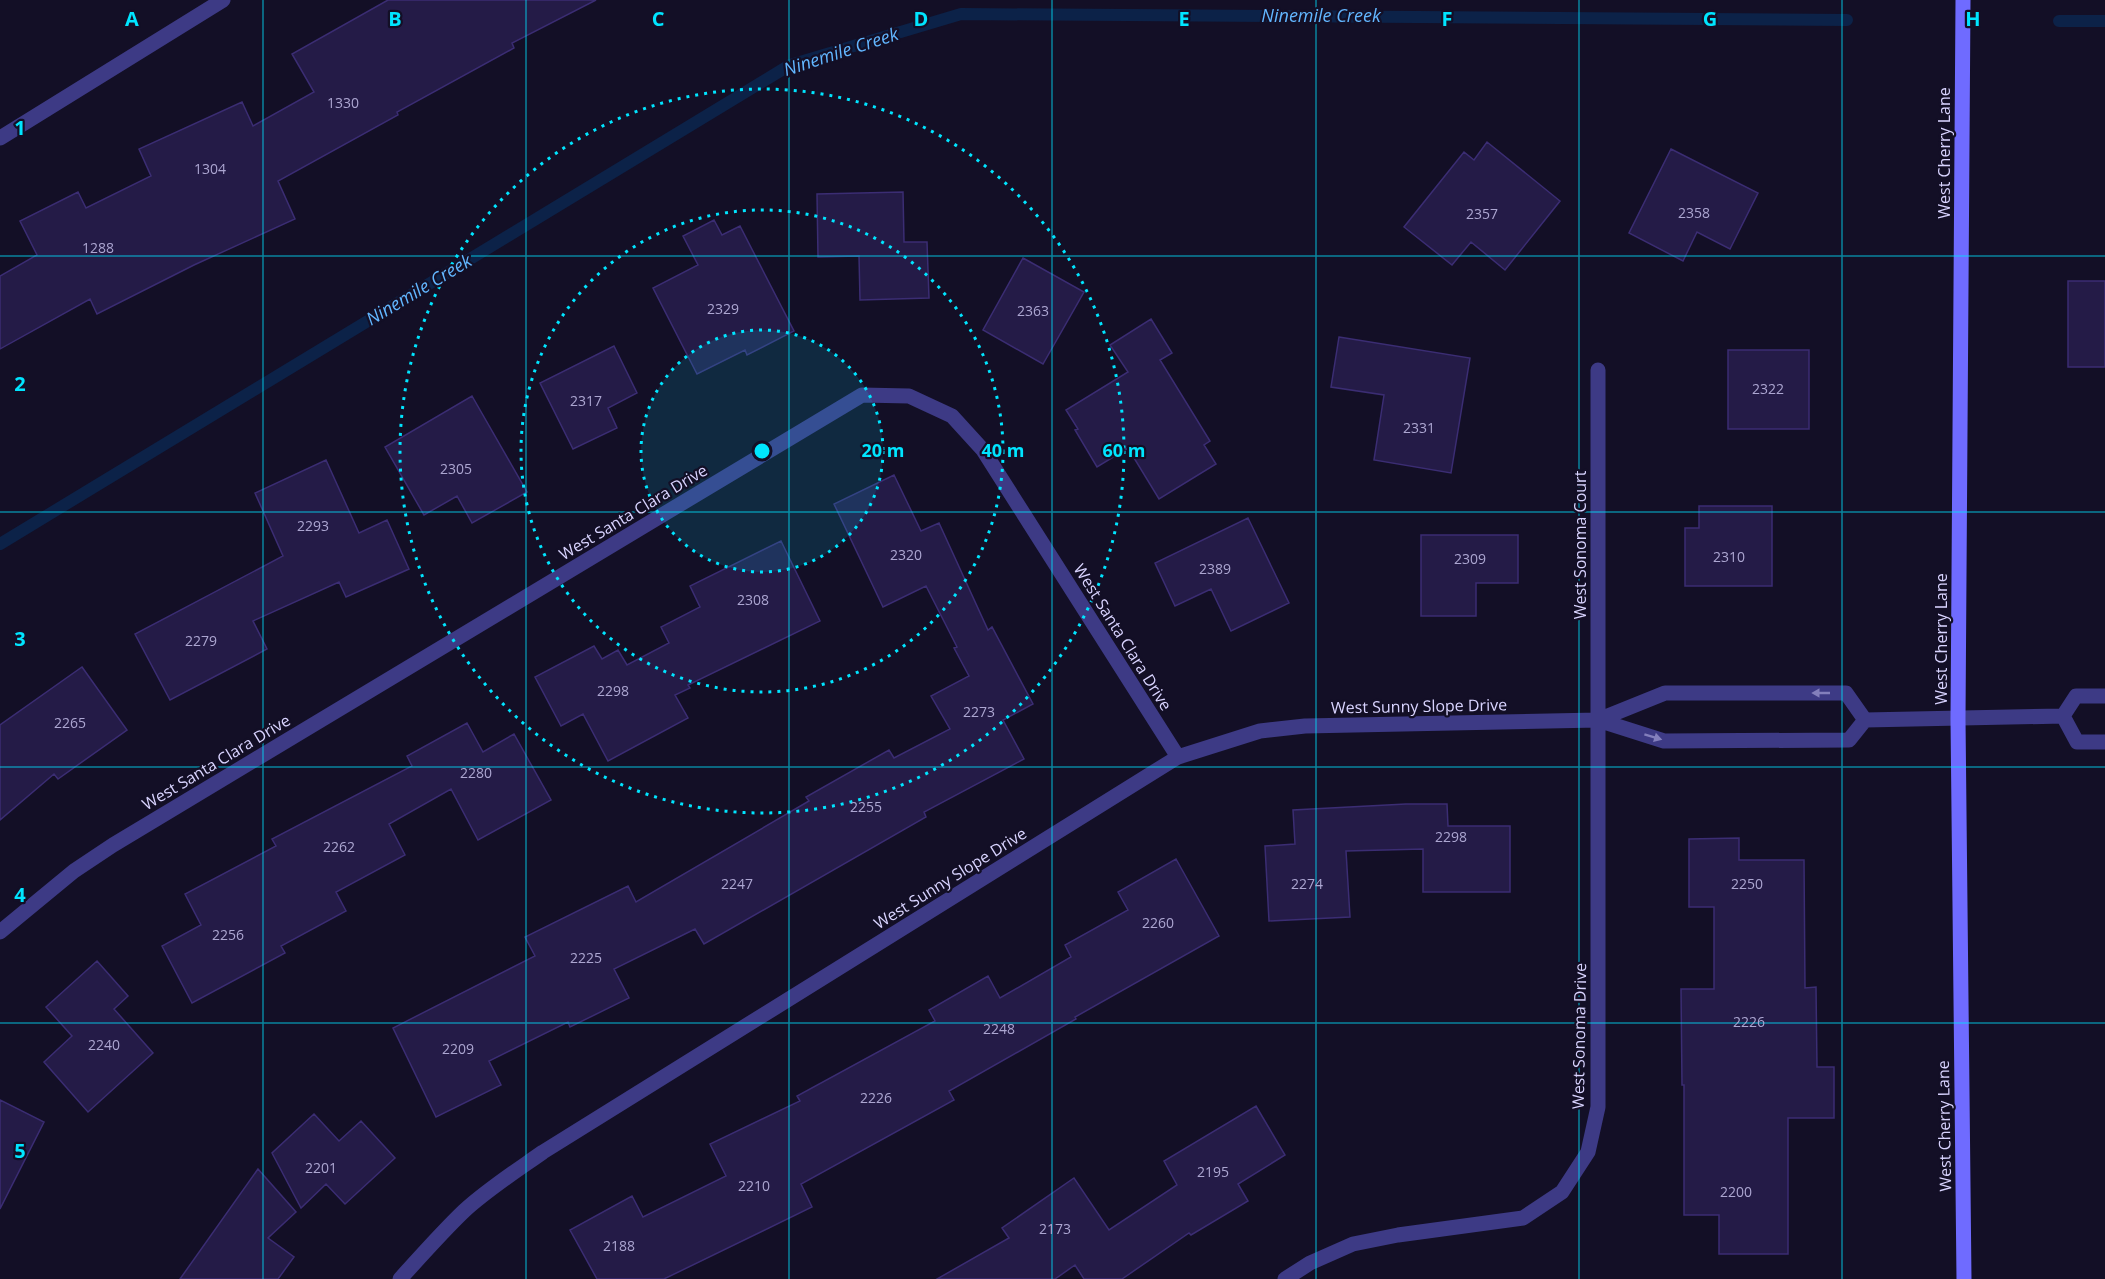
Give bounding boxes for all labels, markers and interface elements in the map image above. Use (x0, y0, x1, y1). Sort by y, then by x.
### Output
water label: Ninemile Creek (1261, 3, 1382, 27)
text: A (125, 5, 139, 32)
text: B (388, 5, 402, 32)
text: C (652, 5, 665, 32)
text: D (914, 5, 928, 32)
text: E (1178, 5, 1190, 32)
text: F (1442, 5, 1452, 32)
text: G (1703, 5, 1717, 32)
text: H (1965, 5, 1981, 32)
water label: Ninemile Creek (780, 21, 902, 81)
street label: West Cherry Lane (1933, 87, 1955, 219)
house number: 1330 (327, 93, 359, 112)
text: 1 (14, 114, 26, 141)
house number: 1304 (194, 159, 226, 178)
house number: 2358 (1678, 203, 1710, 222)
house number: 2357 (1466, 204, 1498, 223)
house number: 1288 (82, 238, 114, 257)
water label: Ninemile Creek (361, 247, 477, 330)
house number: 2329 (707, 299, 739, 318)
house number: 2363 (1017, 301, 1049, 320)
text: 2 (14, 370, 26, 397)
house number: 2322 (1752, 379, 1784, 398)
house number: 2317 (570, 391, 602, 410)
house number: 2331 (1403, 418, 1435, 437)
text: 20 m (862, 438, 904, 462)
text: 40 m (982, 438, 1024, 462)
text: 60 m (1103, 438, 1145, 462)
centre of rings (752, 441, 772, 461)
house number: 2305 (440, 459, 472, 478)
street label: West Santa Clara Drive (555, 459, 711, 565)
street label: West Sonoma Court (1569, 470, 1591, 619)
house number: 2293 (297, 516, 329, 535)
house number: 2320 (890, 545, 922, 564)
house number: 2310 (1713, 547, 1745, 566)
house number: 2309 (1454, 549, 1486, 568)
street label: West Santa Clara Drive (1069, 559, 1177, 715)
house number: 2389 (1199, 559, 1231, 578)
street label: West Cherry Lane (1930, 573, 1952, 705)
house number: 2308 (737, 590, 769, 609)
text: 3 (14, 625, 26, 652)
house number: 2279 (185, 631, 217, 650)
house number: 2298 (597, 681, 629, 700)
one-way arrow (1812, 688, 1831, 698)
street label: West Sunny Slope Drive (1331, 693, 1507, 719)
house number: 2273 (963, 702, 995, 721)
street label: West Santa Clara Drive (138, 709, 294, 815)
house number: 2265 (54, 713, 86, 732)
one-way arrow (1645, 733, 1663, 742)
house number: 2280 (460, 763, 492, 782)
house number: 2255 (850, 797, 882, 816)
street label: West Sunny Slope Drive (869, 822, 1031, 934)
house number: 2298 (1435, 827, 1467, 846)
house number: 2262 (323, 837, 355, 856)
house number: 2247 (721, 874, 753, 893)
house number: 2274 (1291, 874, 1323, 893)
house number: 2250 (1731, 874, 1763, 893)
text: 4 (14, 881, 26, 908)
house number: 2260 (1142, 913, 1174, 932)
house number: 2256 (212, 925, 244, 944)
house number: 2225 (570, 948, 602, 967)
street label: West Sonoma Drive (1567, 963, 1591, 1109)
house number: 2226 (1733, 1012, 1765, 1031)
house number: 2248 (983, 1019, 1015, 1038)
house number: 2240 (88, 1035, 120, 1054)
house number: 2209 (442, 1039, 474, 1058)
street label: West Cherry Lane (1932, 1060, 1956, 1192)
house number: 2226 (860, 1088, 892, 1107)
text: 5 (14, 1137, 26, 1164)
house number: 2201 (305, 1158, 337, 1177)
house number: 2195 (1197, 1162, 1229, 1181)
house number: 2210 (738, 1176, 770, 1195)
house number: 2200 (1720, 1182, 1752, 1201)
house number: 2173 (1039, 1219, 1071, 1238)
house number: 2188 (603, 1236, 635, 1255)

